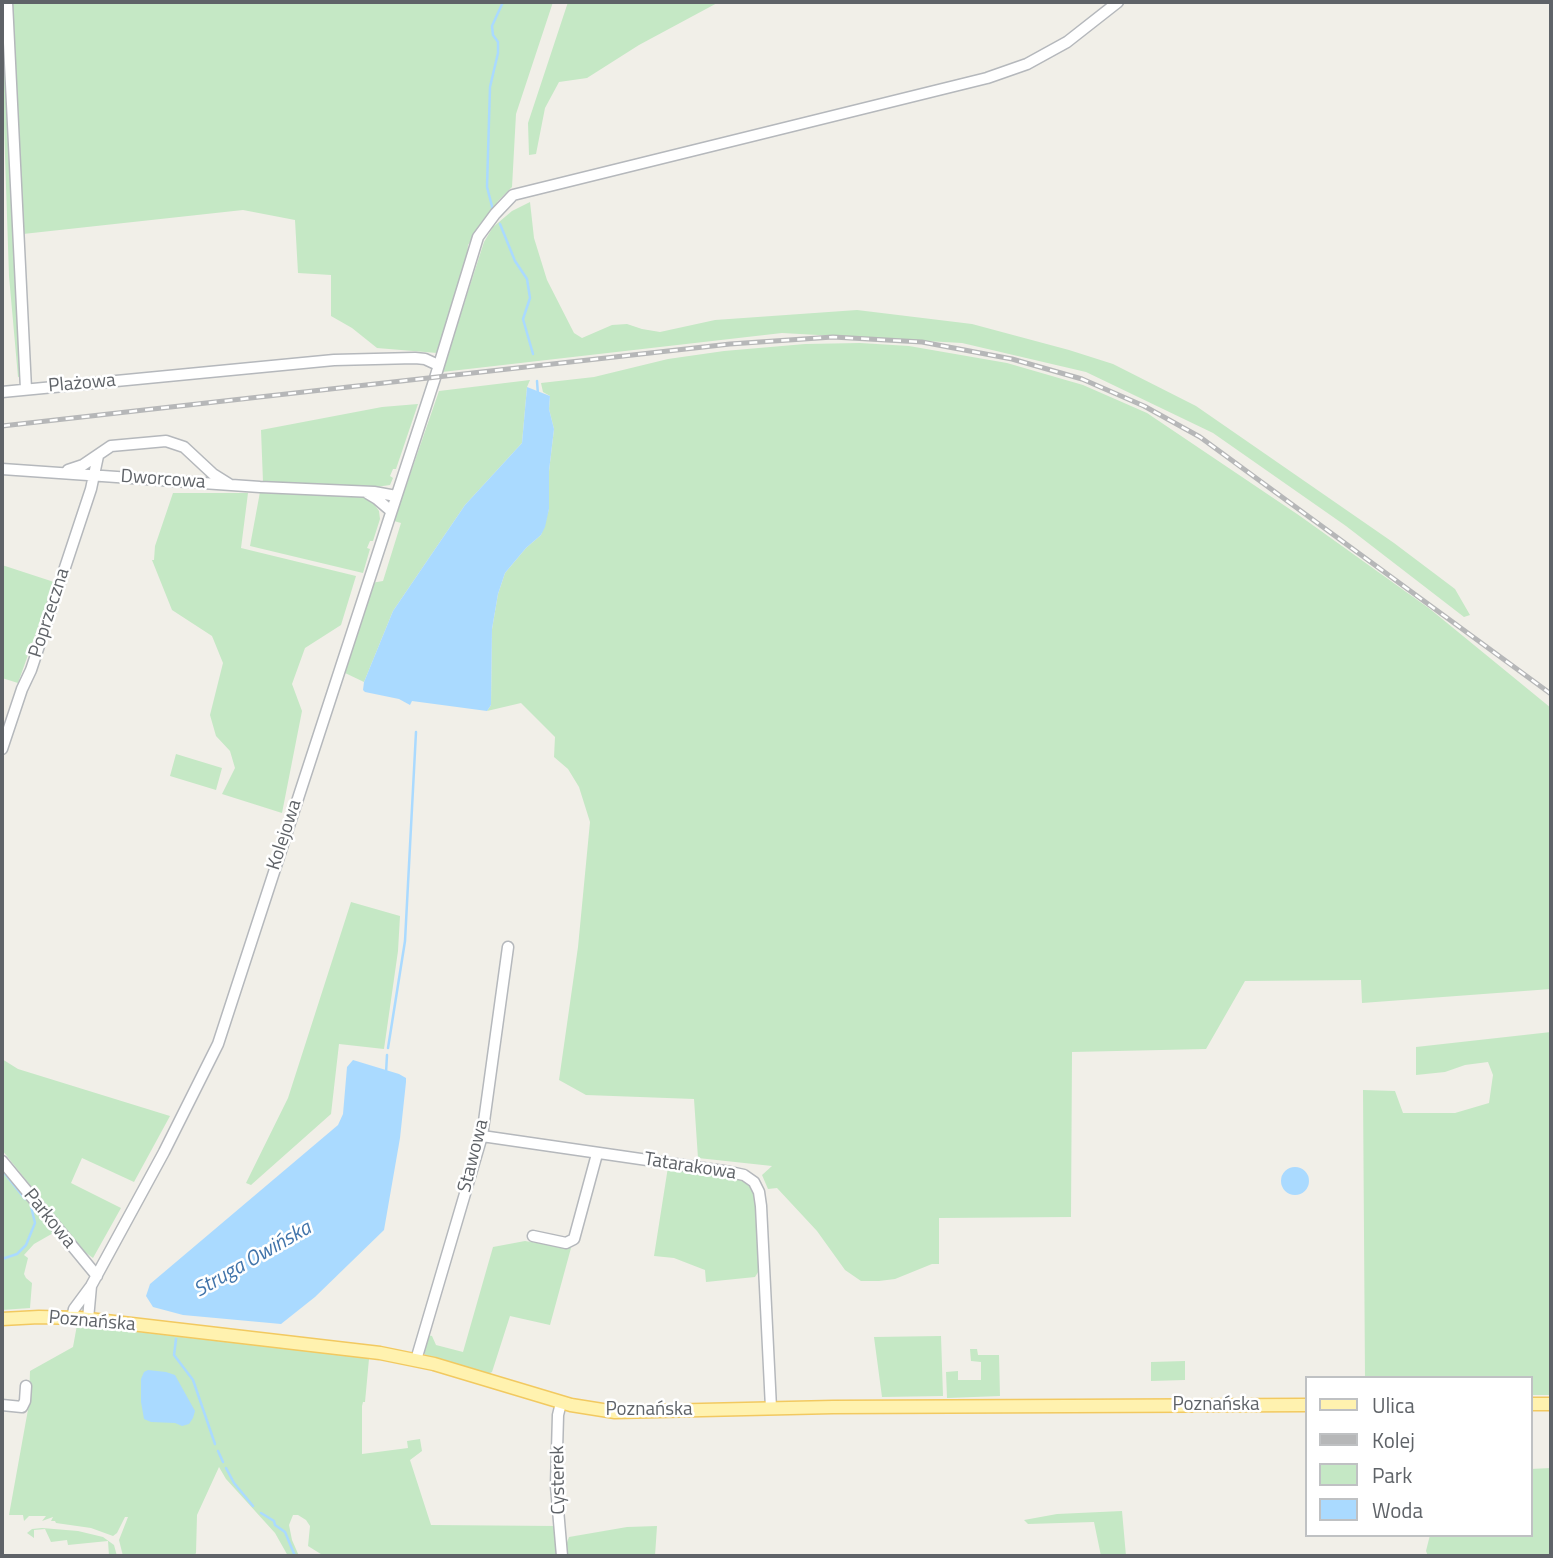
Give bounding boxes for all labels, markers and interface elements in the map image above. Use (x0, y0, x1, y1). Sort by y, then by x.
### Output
street label: Plażowa (47, 370, 117, 398)
street label: Dworcowa (120, 466, 206, 494)
street label: Poprzeczna (25, 565, 75, 661)
street label: Kolejowa (263, 797, 307, 873)
street label: Stawowa (454, 1117, 494, 1195)
street label: Tatarakowa (642, 1148, 738, 1186)
street label: Parkowa (18, 1185, 80, 1253)
water label: Struga Owińska (190, 1216, 316, 1304)
street label: Poznańska (48, 1307, 136, 1337)
legend (1304, 1376, 1532, 1537)
text: Ulica (1372, 1389, 1415, 1421)
street label: Poznańska (1172, 1394, 1260, 1416)
street label: Poznańska (605, 1399, 693, 1421)
text: Kolej (1372, 1424, 1415, 1456)
street label: Cysterek (547, 1445, 571, 1515)
text: Park (1372, 1459, 1412, 1491)
text: Woda (1372, 1494, 1423, 1526)

